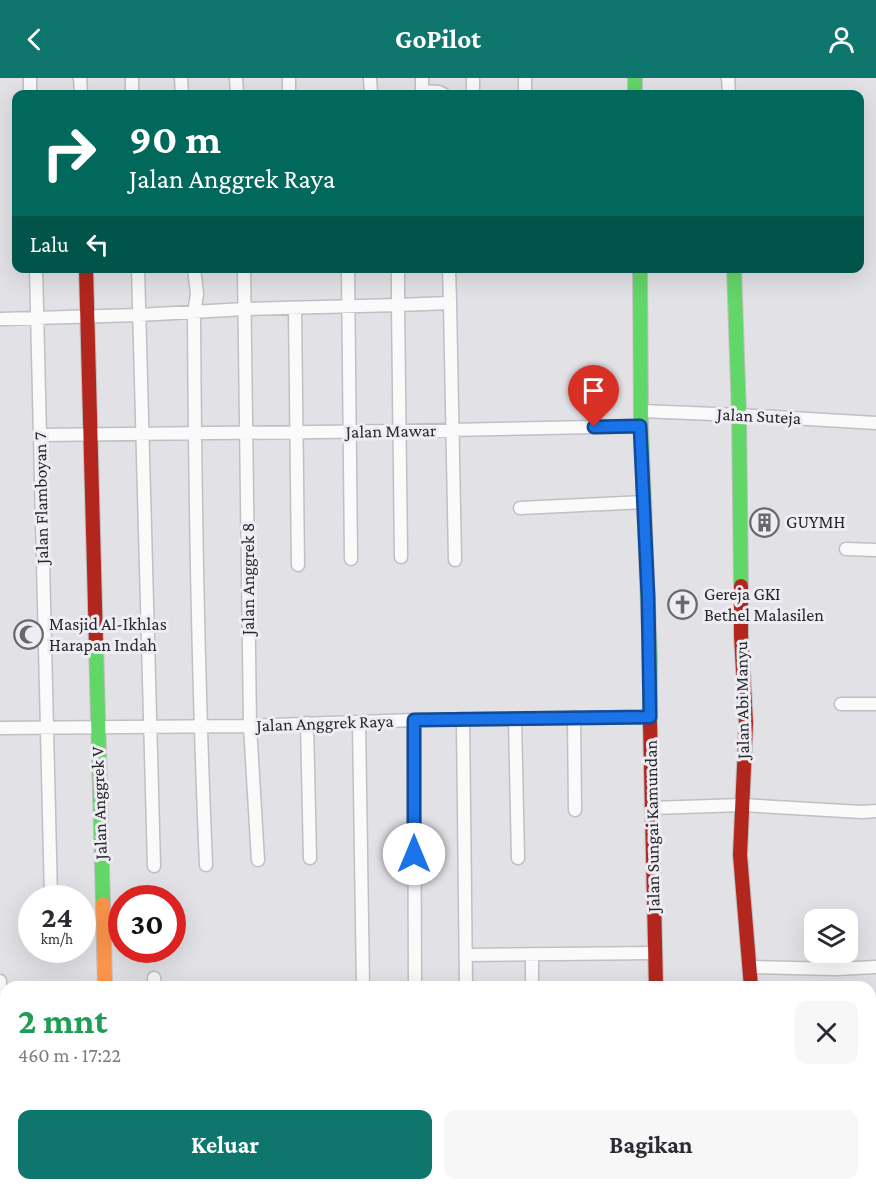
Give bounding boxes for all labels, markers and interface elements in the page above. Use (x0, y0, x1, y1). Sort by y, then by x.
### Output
icon: back (18, 23, 51, 56)
icon: person (825, 23, 858, 56)
text: GoPilot (395, 24, 481, 54)
icon: right (30, 114, 108, 192)
text: 90 m (129, 115, 221, 162)
text: Jalan Anggrek Raya (129, 164, 335, 194)
icon: left (81, 228, 114, 261)
text: Lalu (30, 232, 69, 257)
pin (568, 365, 619, 427)
icon: arrive (577, 374, 610, 407)
street label: Jalan Suteja (714, 404, 802, 429)
street label: Jalan Mawar (343, 420, 437, 442)
street label: Jalan Flamboyan 7 (30, 432, 52, 566)
building icon: GUYMH (749, 506, 781, 538)
place label: GUYMH (786, 512, 845, 532)
street label: Jalan Anggrek 8 (238, 523, 258, 637)
place label: Gereja GKI Bethel Malasilen (704, 584, 824, 625)
church icon: Gereja GKI Bethel Malasilen (667, 588, 699, 620)
place label: Masjid Al-Ikhlas Harapan Indah (49, 614, 167, 655)
mosque icon: Masjid Al-Ikhlas Harapan Indah (12, 618, 44, 650)
street label: Jalan Abi Manyu (731, 640, 753, 761)
street label: Jalan Anggrek Raya (254, 711, 394, 735)
street label: Jalan Sungai Kamundan (640, 739, 664, 914)
street label: Jalan Anggrek V (87, 745, 111, 862)
position arrow (382, 822, 446, 886)
speed limit sign: 30 (108, 885, 186, 963)
text: 24 (41, 900, 73, 933)
map controls (804, 909, 858, 963)
button: layers (804, 909, 858, 963)
text: km/h (41, 931, 73, 947)
text: 2 mnt (18, 1001, 107, 1041)
button: close (795, 1001, 858, 1064)
text: 460 m · 17:22 (18, 1044, 121, 1066)
button: Keluar (18, 1110, 432, 1179)
button: Bagikan (444, 1110, 858, 1179)

